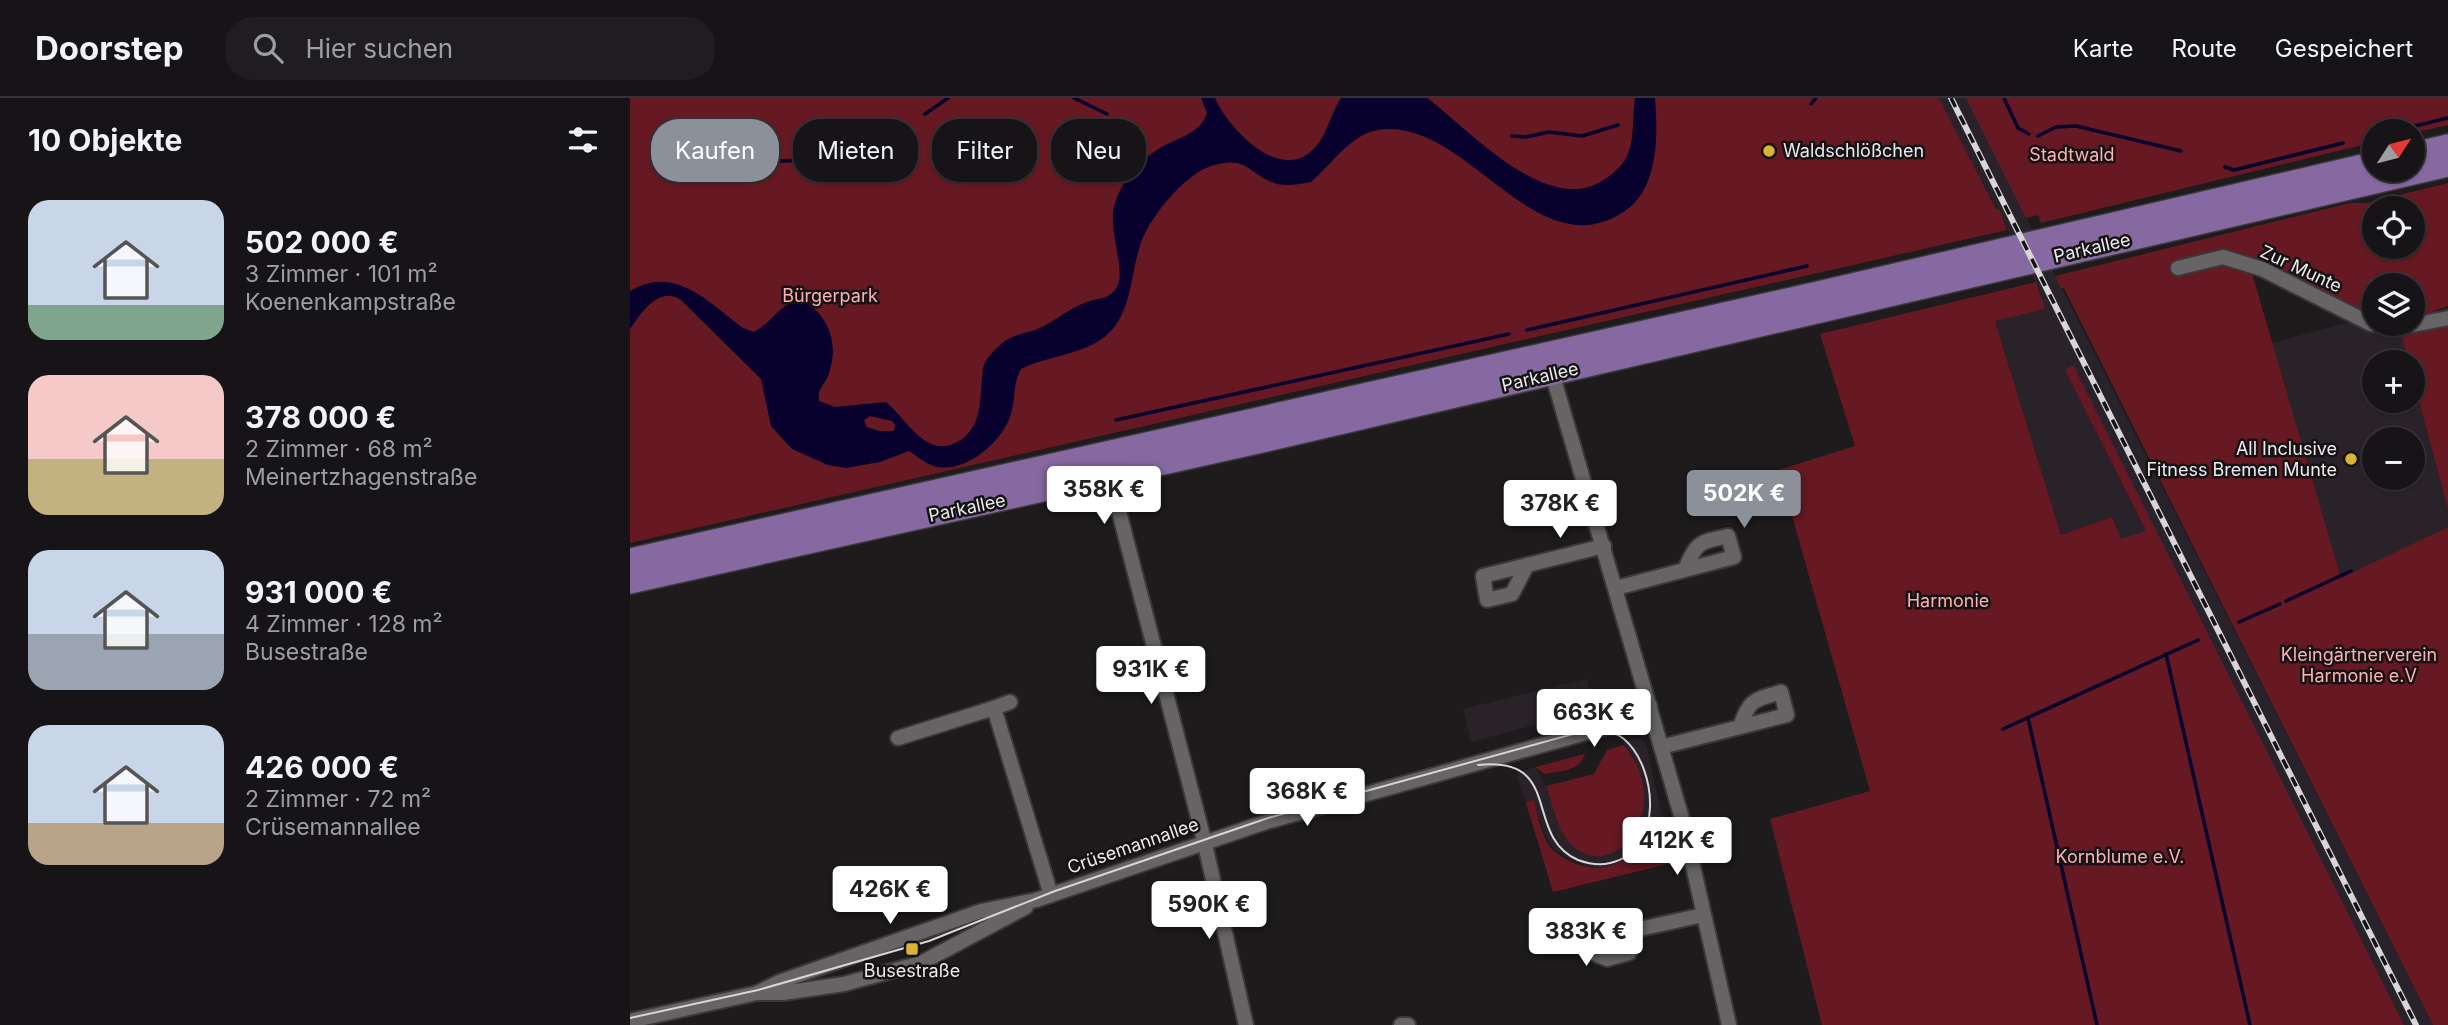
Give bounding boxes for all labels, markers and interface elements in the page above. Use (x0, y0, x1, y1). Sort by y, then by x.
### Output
search box (225, 17, 715, 80)
text: Doorstep (35, 28, 183, 68)
icon: search (249, 29, 287, 67)
text: Hier suchen (305, 33, 453, 64)
text: Karte (2073, 34, 2133, 63)
text: Route (2171, 34, 2237, 63)
text: Gespeichert (2275, 34, 2413, 63)
chip: Kaufen (651, 119, 779, 182)
chip: Mieten (793, 119, 918, 182)
chip: Filter (932, 119, 1037, 182)
chip: Neu (1051, 119, 1146, 182)
north arrow (2362, 119, 2426, 182)
map controls (2362, 119, 2425, 490)
icon: filters (564, 121, 602, 159)
text: 10 Objekte (28, 122, 182, 158)
place label: Waldschlößchen (1783, 140, 1924, 161)
marker: Waldschlößchen (1761, 143, 1777, 159)
park label: Stadtwald (2029, 144, 2115, 165)
button: locate (2362, 196, 2425, 259)
text: 502 000 € (245, 224, 399, 260)
icon: home (84, 228, 168, 312)
street label: Parkallee (2051, 228, 2132, 267)
street label: Zur Munte (2257, 241, 2345, 297)
text: 3 Zimmer · 101 m² (245, 260, 438, 288)
button: layers (2362, 273, 2425, 336)
park label: Bürgerpark (782, 285, 878, 306)
text: Koenenkampstraße (245, 288, 456, 316)
button: + (2362, 350, 2425, 413)
street label: Parkallee (1499, 357, 1580, 396)
text: 378 000 € (245, 399, 396, 435)
icon: home (84, 403, 168, 487)
button: − (2362, 427, 2425, 490)
text: 2 Zimmer · 68 m² (245, 435, 433, 463)
place label: All Inclusive Fitness Bremen Munte (2146, 438, 2337, 480)
marker: All Inclusive Fitness Bremen Munte (2343, 451, 2359, 467)
text: Meinertzhagenstraße (245, 463, 477, 491)
pin: 358K € (1047, 466, 1161, 526)
pin: 502K € (1687, 470, 1801, 530)
text: 358K € (1063, 475, 1145, 503)
text: 502K € (1703, 479, 1785, 507)
pin: 378K € (1503, 480, 1617, 540)
street label: Parkallee (926, 489, 1007, 526)
text: 378K € (1520, 489, 1600, 517)
text: 931 000 € (245, 574, 392, 610)
icon: home (84, 578, 168, 662)
park label: Harmonie (1907, 590, 1989, 611)
text: 4 Zimmer · 128 m² (245, 610, 443, 638)
text: Busestraße (245, 638, 368, 666)
park label: Kleingärtnerverein Harmonie e.V (2281, 644, 2437, 686)
pin: 931K € (1094, 646, 1208, 706)
text: 931K € (1112, 655, 1190, 683)
pin: 663K € (1537, 690, 1651, 749)
text: 663K € (1553, 698, 1635, 726)
text: 426 000 € (245, 749, 399, 785)
icon: home (84, 753, 168, 837)
pin: 368K € (1250, 768, 1364, 828)
text: 368K € (1266, 777, 1348, 805)
text: 2 Zimmer · 72 m² (245, 785, 431, 813)
text: Crüsemannallee (245, 813, 421, 841)
street label: Crüsemannallee (1064, 813, 1201, 878)
pin: 412K € (1620, 818, 1734, 877)
text: 412K € (1639, 826, 1715, 854)
park label: Kornblume e.V. (2056, 846, 2184, 867)
pin: 426K € (833, 866, 947, 926)
text: 426K € (849, 875, 931, 903)
pin: 590K € (1152, 882, 1266, 941)
text: 590K € (1168, 890, 1250, 918)
pin: 383K € (1529, 908, 1643, 968)
text: 383K € (1545, 917, 1627, 945)
marker: Busestraße (904, 941, 920, 957)
place label: Busestraße (864, 960, 960, 981)

